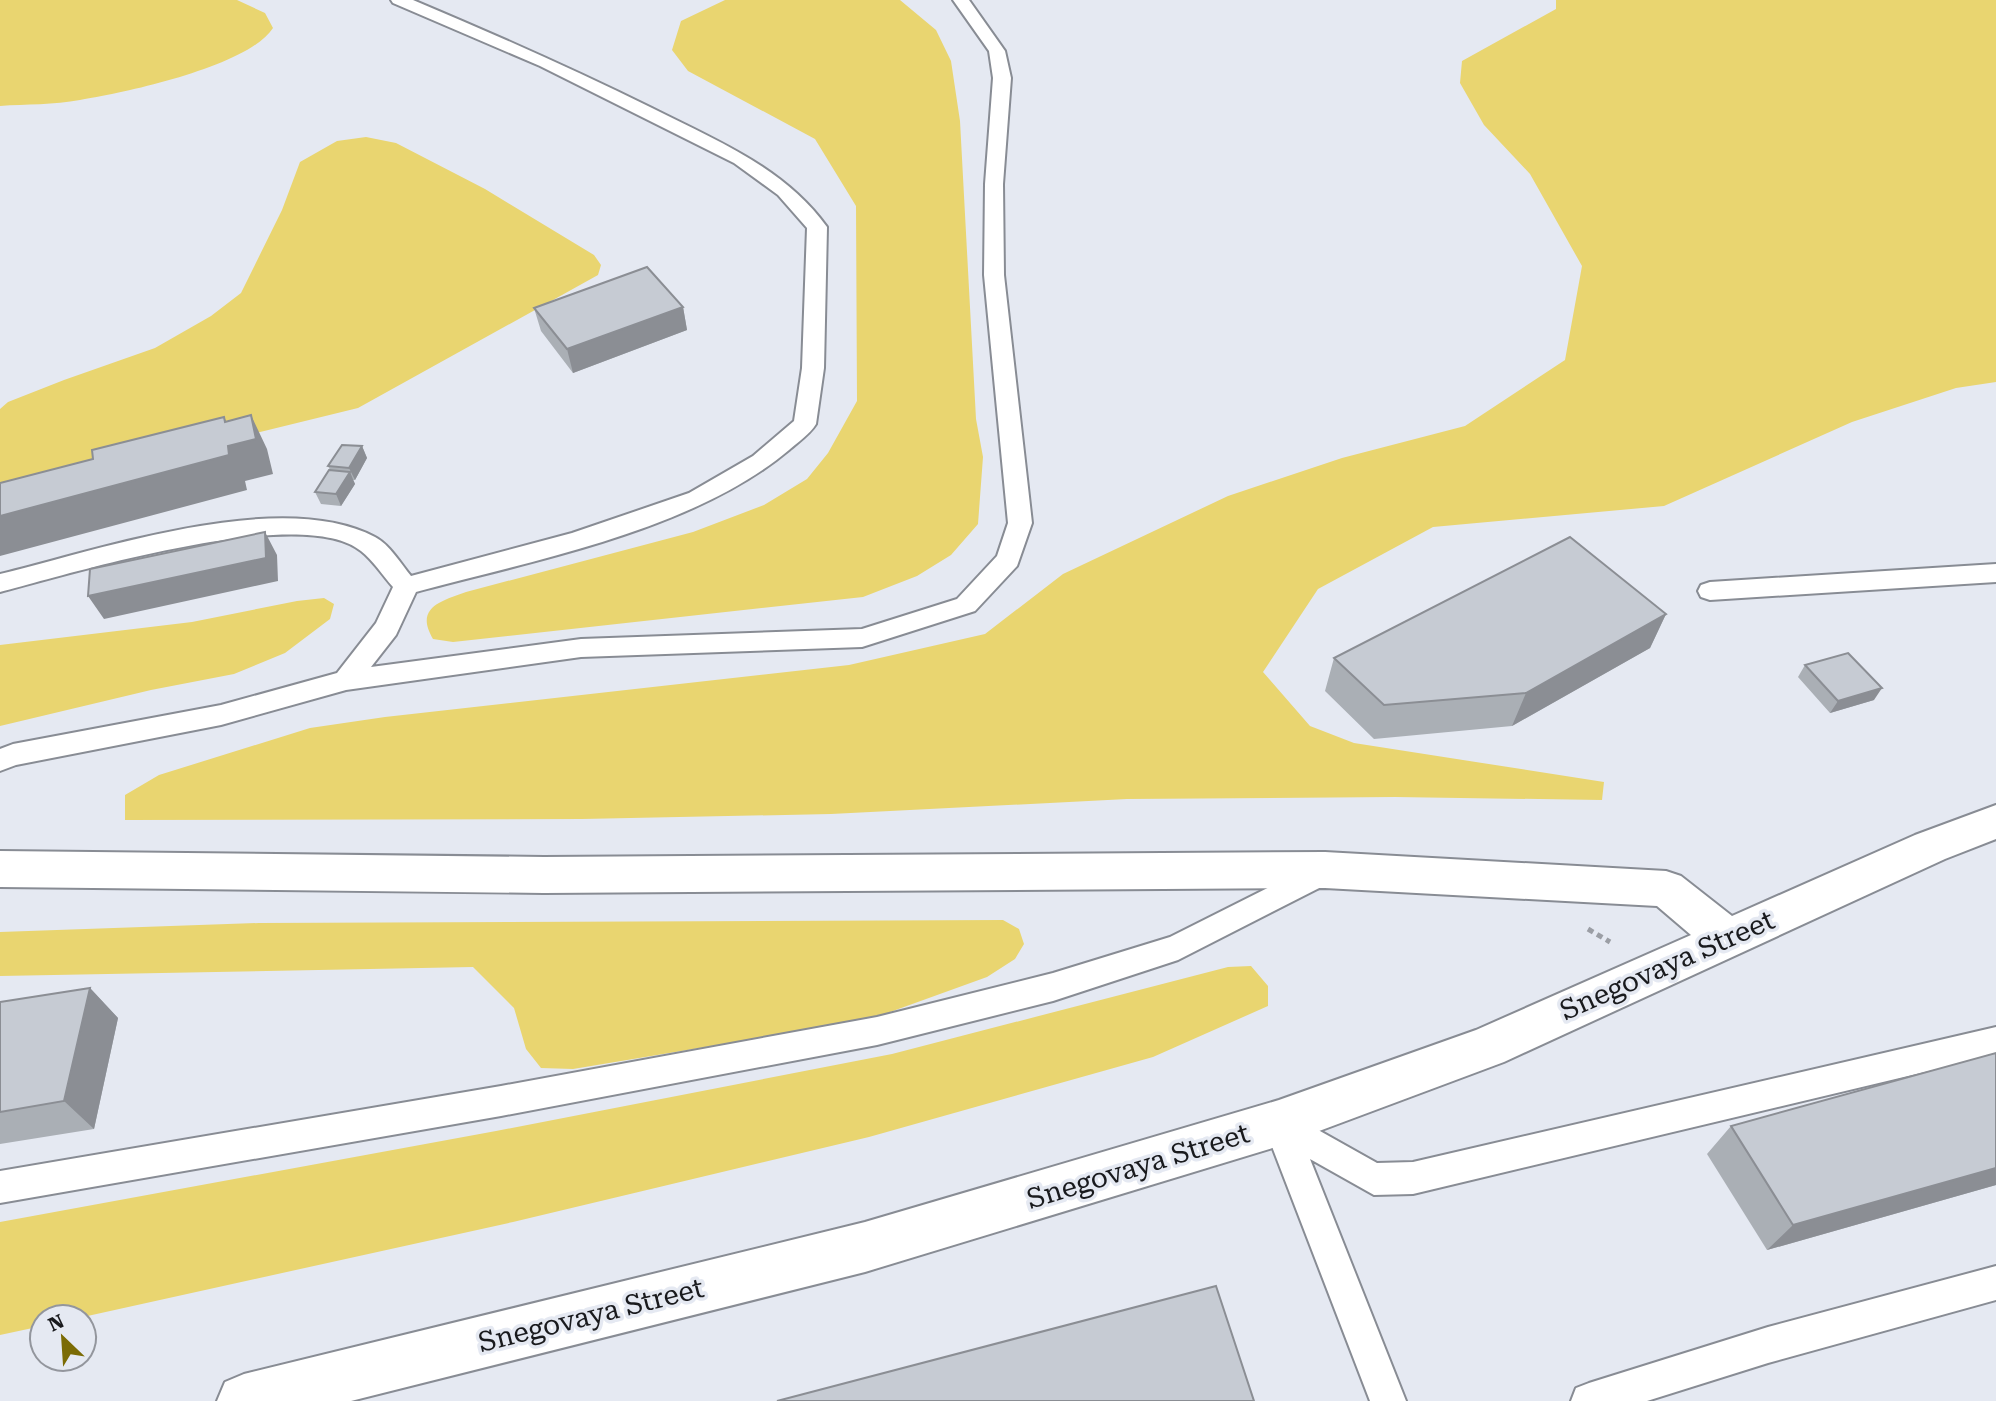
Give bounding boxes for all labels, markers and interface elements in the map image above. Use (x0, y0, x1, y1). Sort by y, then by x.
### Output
street label: Snegovaya Street (1555, 903, 1779, 1027)
street label: Snegovaya Street (1023, 1116, 1253, 1216)
street label: Snegovaya Street (475, 1271, 707, 1359)
north arrow (28, 1303, 98, 1373)
text: N (45, 1309, 68, 1337)

